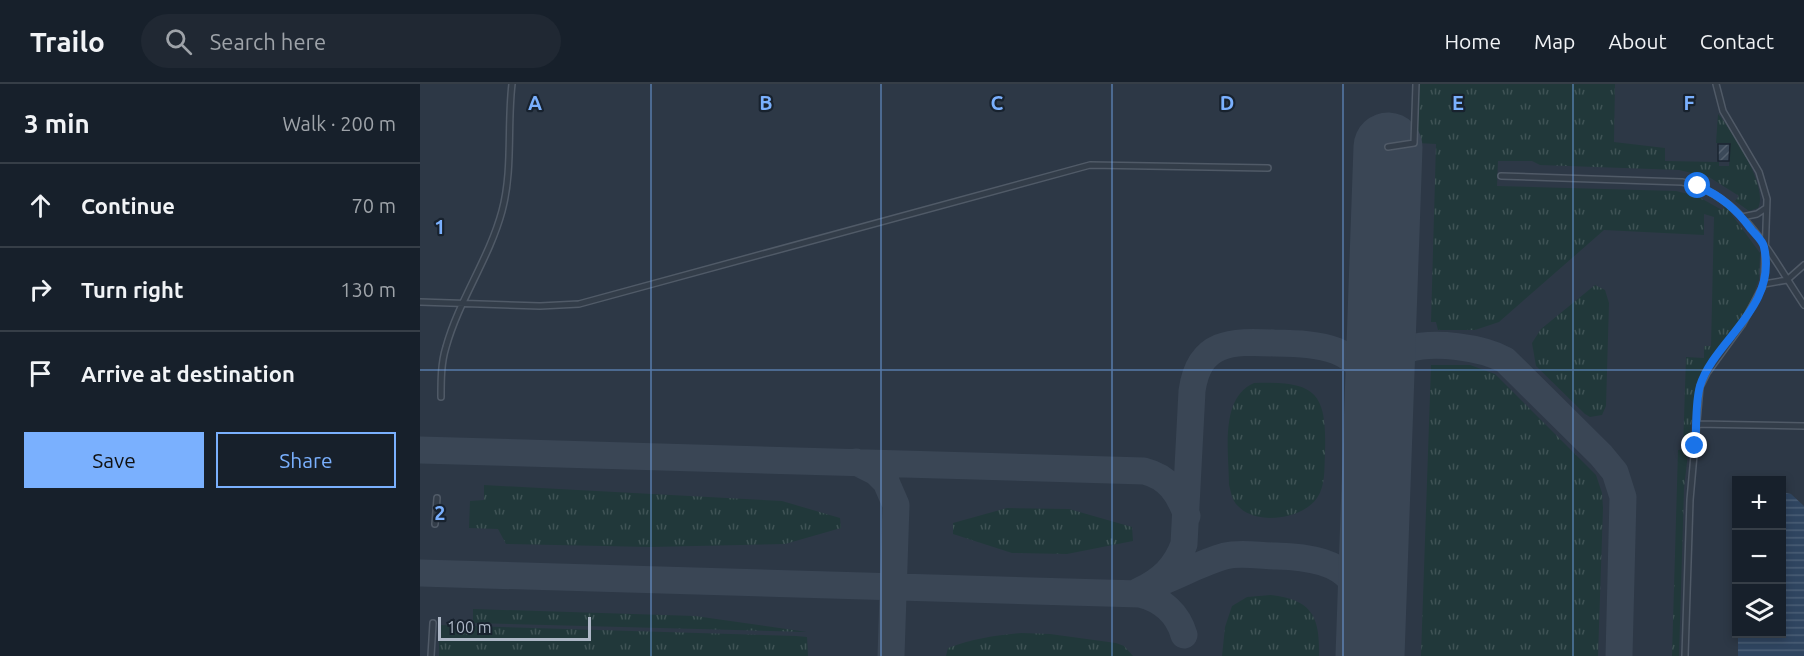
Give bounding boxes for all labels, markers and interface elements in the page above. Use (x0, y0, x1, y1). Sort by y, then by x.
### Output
search box (141, 14, 561, 68)
icon: search (162, 25, 195, 58)
text: Trailo (30, 26, 105, 57)
text: Search here (210, 29, 326, 54)
text: Home (1444, 29, 1501, 53)
text: Map (1534, 29, 1575, 53)
text: About (1608, 29, 1667, 53)
text: Contact (1700, 29, 1774, 53)
text: A (528, 91, 542, 114)
text: B (759, 91, 773, 114)
text: C (991, 91, 1004, 114)
text: D (1220, 91, 1234, 114)
text: E (1452, 91, 1464, 114)
text: F (1683, 91, 1695, 114)
text: 3 min (24, 109, 90, 138)
text: Walk · 200 m (283, 112, 396, 135)
route start (1684, 172, 1710, 198)
icon: ahead (24, 189, 57, 222)
text: Continue (81, 193, 175, 218)
text: 70 m (352, 194, 396, 217)
text: 1 (434, 215, 446, 238)
icon: right (24, 273, 57, 306)
text: Turn right (81, 277, 183, 302)
text: 130 m (340, 278, 396, 301)
icon: arrive (24, 357, 57, 390)
text: Arrive at destination (81, 361, 295, 386)
button: Save (24, 432, 204, 488)
button: Share (216, 432, 396, 488)
route end (1681, 432, 1707, 458)
map controls (1732, 476, 1786, 638)
button: + (1732, 476, 1786, 530)
text: 2 (434, 501, 446, 524)
button: − (1732, 530, 1786, 584)
button: layers (1732, 584, 1786, 638)
scale bar (438, 614, 591, 642)
text: 100 m (447, 618, 492, 636)

